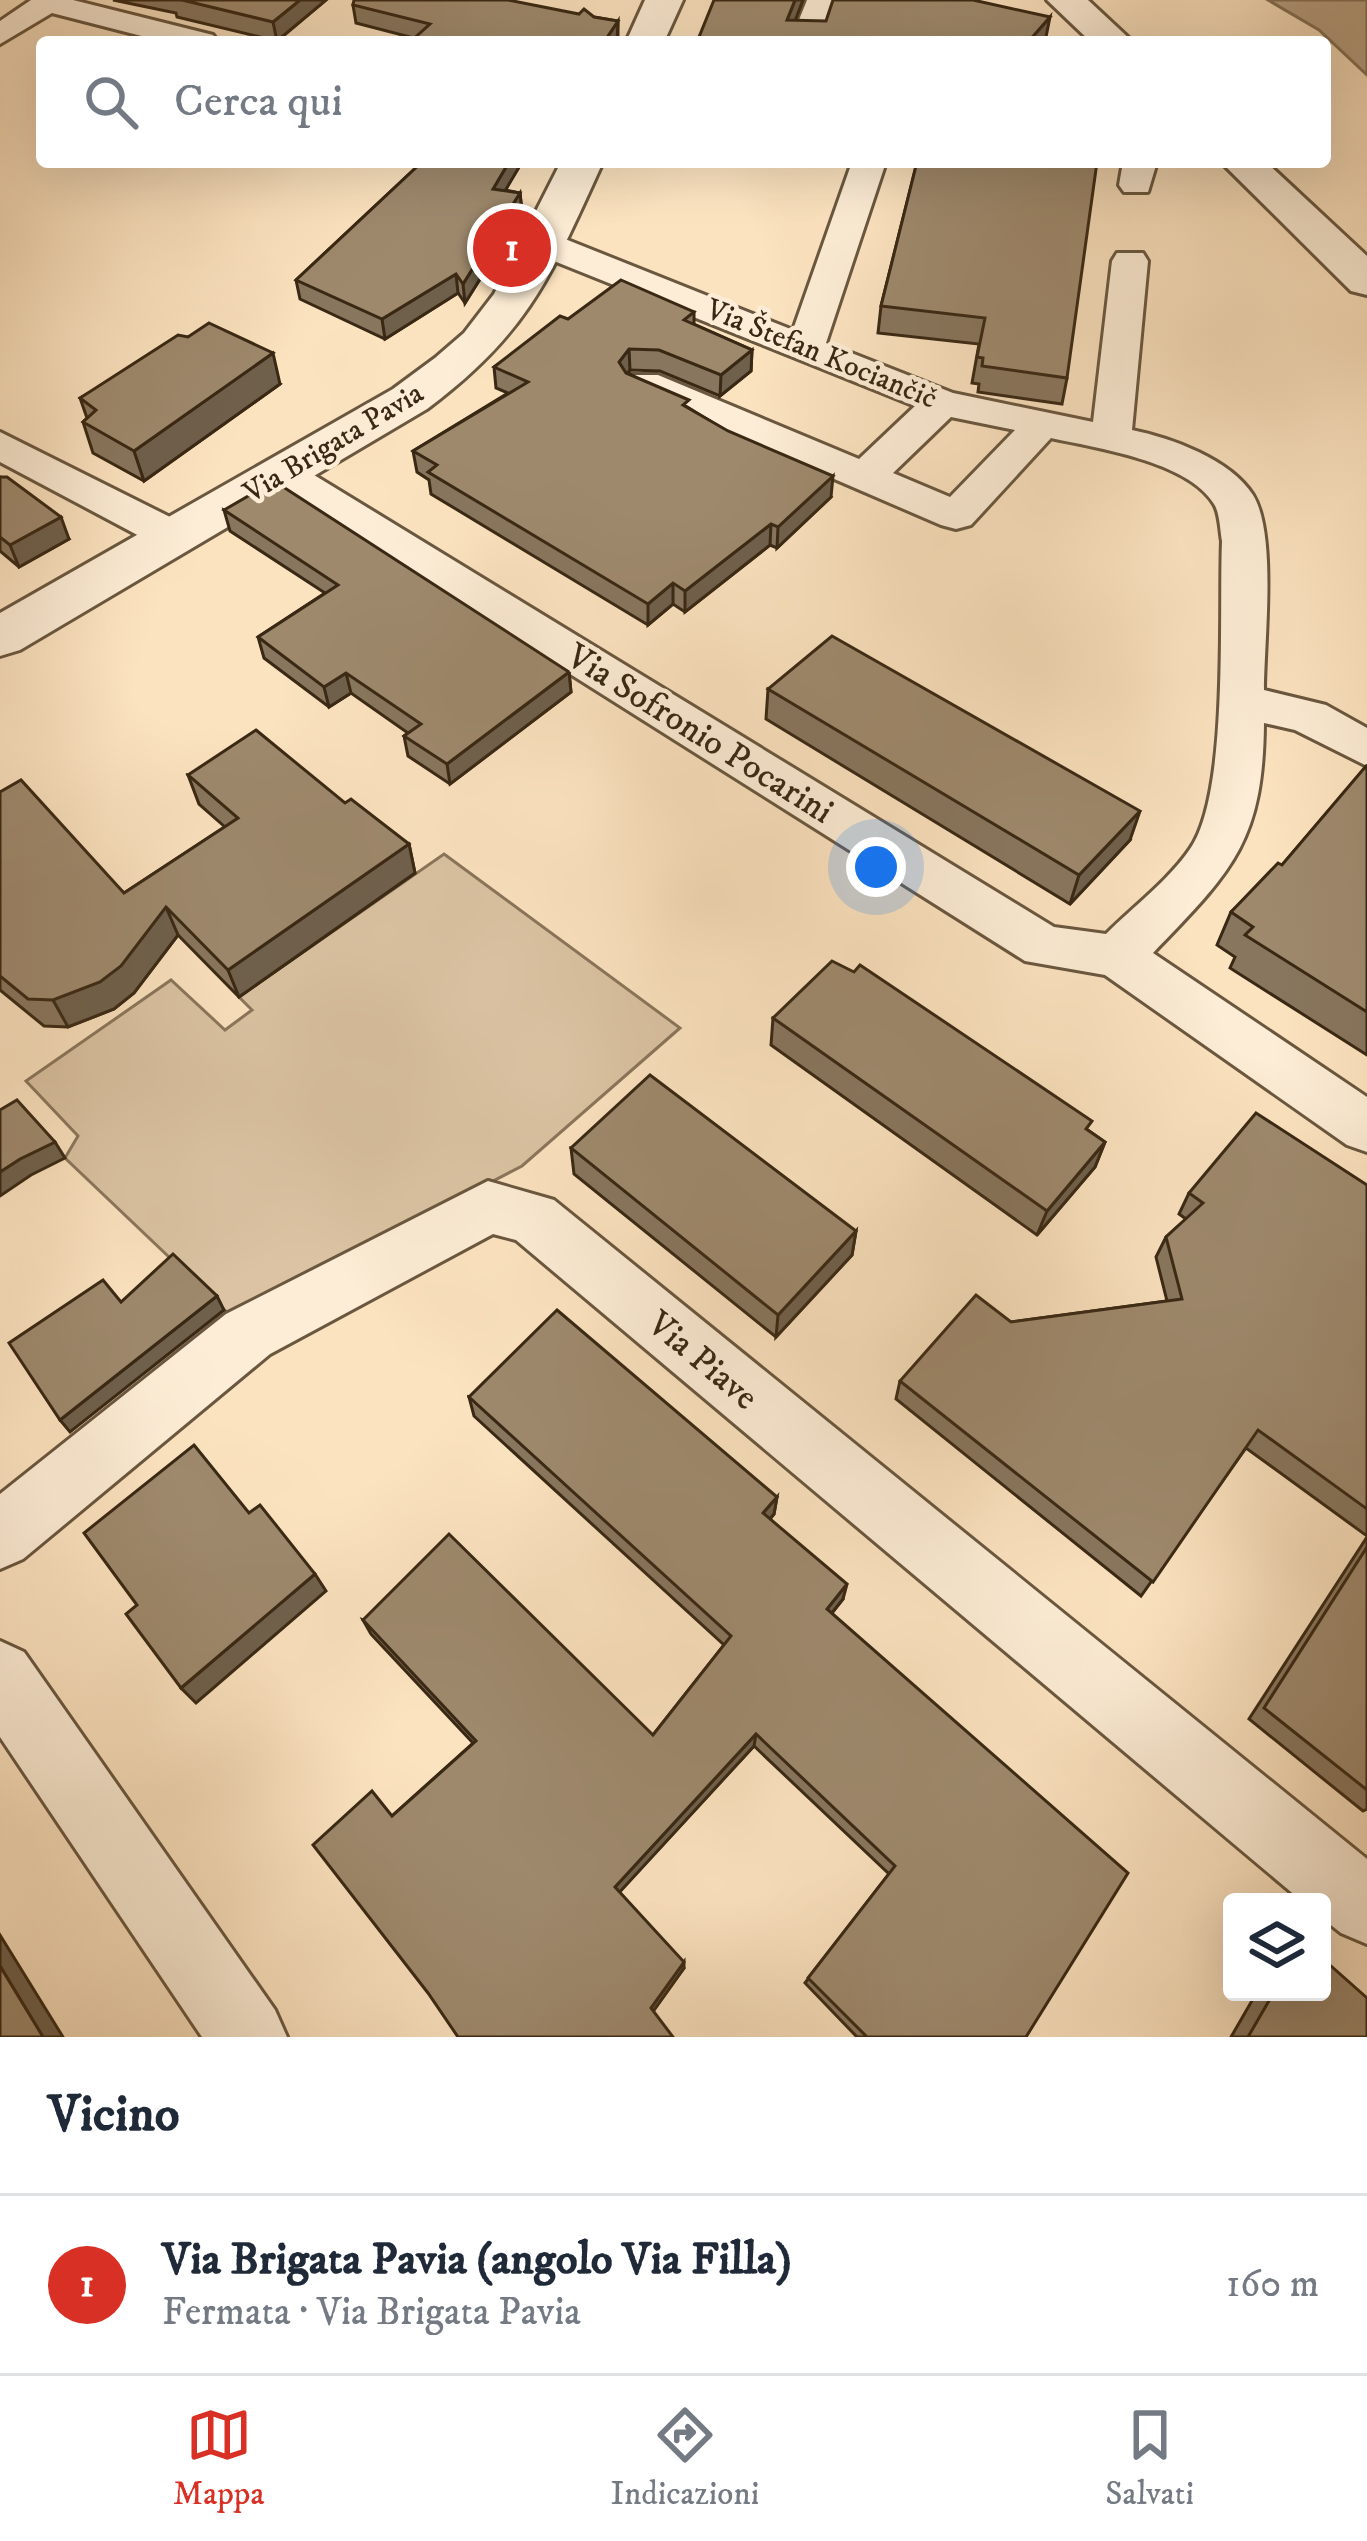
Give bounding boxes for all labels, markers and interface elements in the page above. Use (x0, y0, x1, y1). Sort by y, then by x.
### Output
search box (36, 36, 1331, 168)
icon: search (78, 69, 144, 135)
text: Cerca qui (174, 74, 343, 130)
pin: 1 (473, 203, 551, 293)
street label: Via Štefan Kociančič (700, 289, 943, 418)
street label: Via Brigata Pavia (236, 375, 431, 512)
street label: Via Sofronio Pocarini (557, 633, 841, 834)
your location (846, 837, 906, 897)
street label: Via Piave (637, 1301, 767, 1420)
map controls (1223, 1893, 1331, 2001)
button: layers (1223, 1893, 1331, 2001)
text: Vicino (48, 2083, 179, 2147)
text: Via Brigata Pavia (angolo Via Filla) (162, 2232, 792, 2288)
text: 1 (80, 2260, 94, 2309)
text: 160 m (1226, 2260, 1319, 2309)
text: Fermata · Via Brigata Pavia (162, 2288, 581, 2337)
tab: Mappa (173, 2402, 264, 2515)
tab: Indicazioni (611, 2402, 759, 2515)
tab: Salvati (1105, 2402, 1194, 2515)

